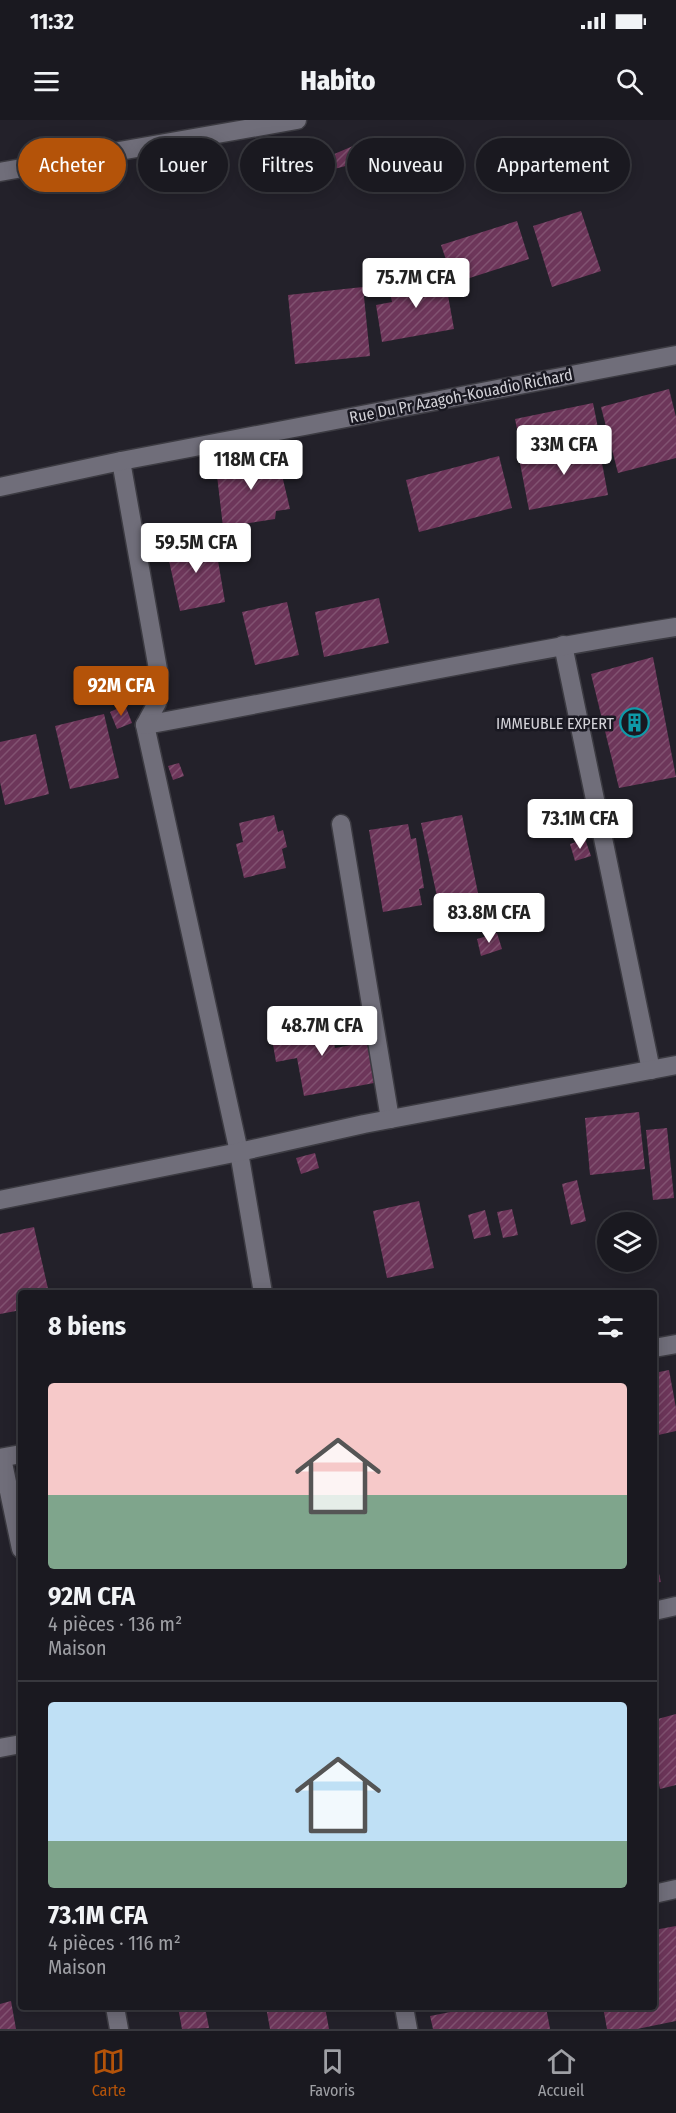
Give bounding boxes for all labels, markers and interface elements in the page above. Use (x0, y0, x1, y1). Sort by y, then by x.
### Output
text: 11:32 (30, 8, 74, 35)
icon: menu (30, 65, 63, 98)
text: Habito (300, 65, 376, 97)
icon: search (613, 65, 646, 98)
chip: Acheter (18, 138, 126, 192)
chip: Louer (138, 138, 228, 192)
chip: Filtres (240, 138, 335, 192)
chip: Nouveau (347, 138, 464, 192)
chip: Appartement (476, 138, 630, 192)
pin: 75.7M CFA (347, 258, 485, 309)
text: 75.7M CFA (377, 265, 455, 289)
street label: Rue Du Pr Azagoh-Kouadio Richard (348, 365, 574, 427)
pin: 33M CFA (509, 425, 619, 476)
text: 33M CFA (531, 432, 597, 456)
pin: 118M CFA (189, 440, 313, 491)
text: 118M CFA (214, 447, 288, 471)
pin: 59.5M CFA (127, 523, 265, 574)
text: 59.5M CFA (155, 530, 237, 554)
pin: 92M CFA (66, 666, 176, 717)
text: 92M CFA (87, 673, 155, 697)
building icon: IMMEUBLE EXPERT (619, 707, 651, 739)
place label: IMMEUBLE EXPERT (496, 714, 615, 733)
pin: 73.1M CFA (511, 799, 649, 850)
text: 73.1M CFA (542, 806, 618, 830)
pin: 83.8M CFA (420, 893, 558, 944)
text: 83.8M CFA (448, 900, 530, 924)
pin: 48.7M CFA (253, 1006, 391, 1057)
text: 48.7M CFA (281, 1013, 363, 1037)
map controls (597, 1212, 657, 1272)
button: layers (597, 1212, 657, 1272)
icon: filters (594, 1310, 627, 1343)
text: 8 biens (48, 1311, 126, 1342)
icon: home (284, 1422, 392, 1530)
text: 92M CFA (48, 1581, 135, 1612)
text: 4 pièces · 136 m² (48, 1612, 182, 1636)
text: Maison (48, 1636, 107, 1660)
icon: home (284, 1741, 392, 1849)
text: 73.1M CFA (48, 1900, 148, 1931)
text: 4 pièces · 116 m² (48, 1931, 181, 1955)
text: Maison (48, 1955, 107, 1979)
tab: Carte (92, 2045, 126, 2100)
tab: Favoris (309, 2045, 355, 2100)
tab: Accueil (538, 2045, 584, 2100)

